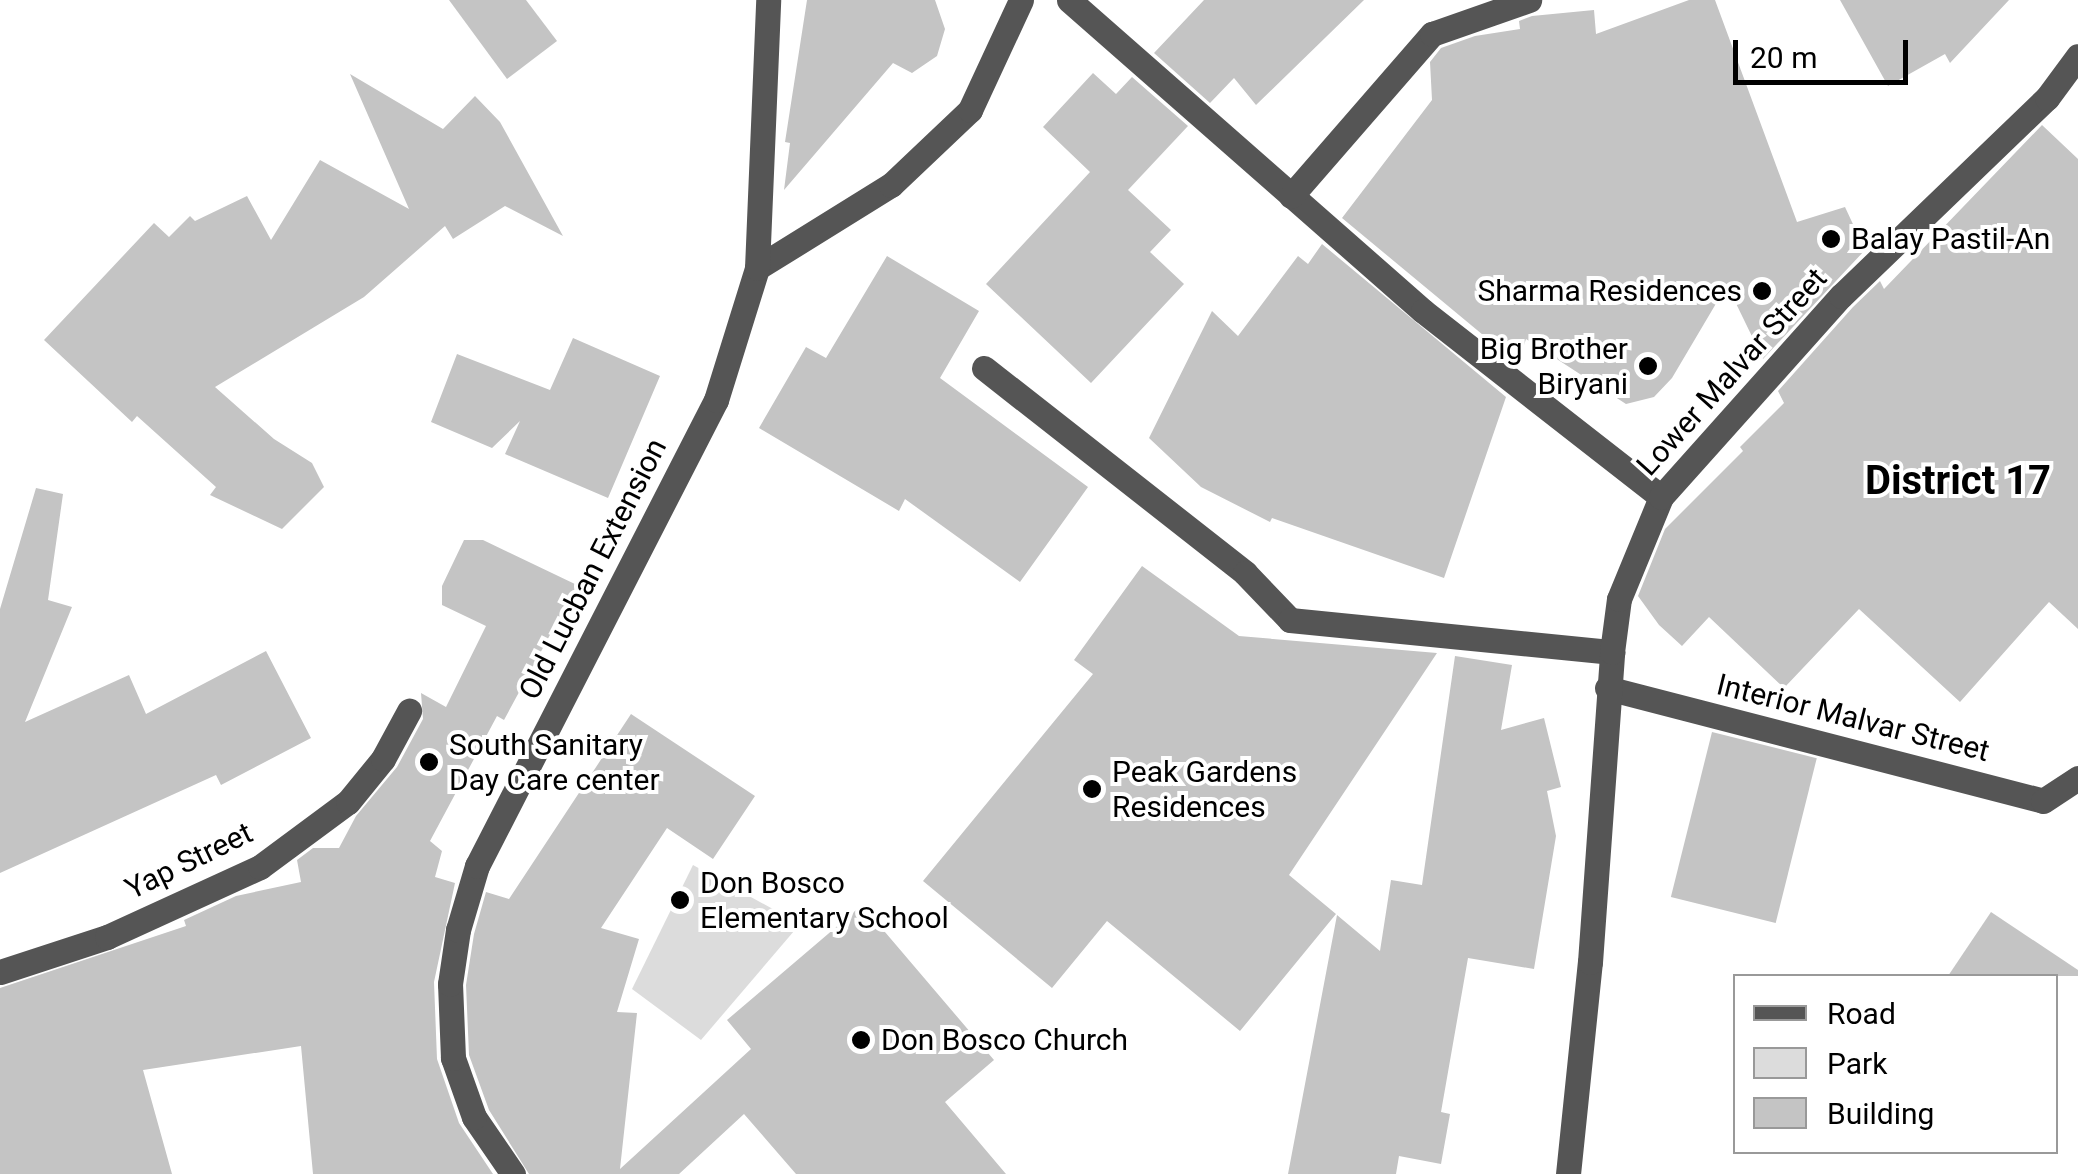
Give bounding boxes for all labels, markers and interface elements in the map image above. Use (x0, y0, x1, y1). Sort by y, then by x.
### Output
scale bar (1738, 20, 1913, 82)
text: 20 m (1750, 40, 1817, 75)
place label: Balay Pastil-An (1851, 221, 2050, 257)
marker: Balay Pastil-An (1820, 228, 1842, 250)
street label: Lower Malvar Street (1629, 261, 1835, 483)
place label: Sharma Residences (1477, 273, 1742, 309)
marker: Sharma Residences (1751, 280, 1773, 302)
place label: Big Brother Biryani (1480, 331, 1628, 402)
marker: Big Brother Biryani (1637, 355, 1659, 377)
street label: Old Lucban Extension (512, 433, 674, 705)
district label: District 17 (1865, 457, 2051, 505)
street label: Interior Malvar Street (1713, 667, 1993, 769)
place label: South Sanitary Day Care center (449, 727, 660, 798)
marker: South Sanitary Day Care center (418, 751, 440, 773)
place label: Peak Gardens Residences (1112, 754, 1297, 824)
marker: Peak Gardens Residences (1081, 778, 1103, 800)
street label: Yap Street (120, 815, 258, 907)
place label: Don Bosco Elementary School (700, 865, 949, 936)
marker: Don Bosco Elementary School (669, 889, 691, 911)
legend (1733, 974, 2058, 1154)
text: Road (1827, 996, 1896, 1031)
place label: Don Bosco Church (881, 1022, 1128, 1058)
marker: Don Bosco Church (850, 1029, 872, 1051)
text: Park (1827, 1046, 1887, 1081)
text: Building (1827, 1096, 1934, 1131)

